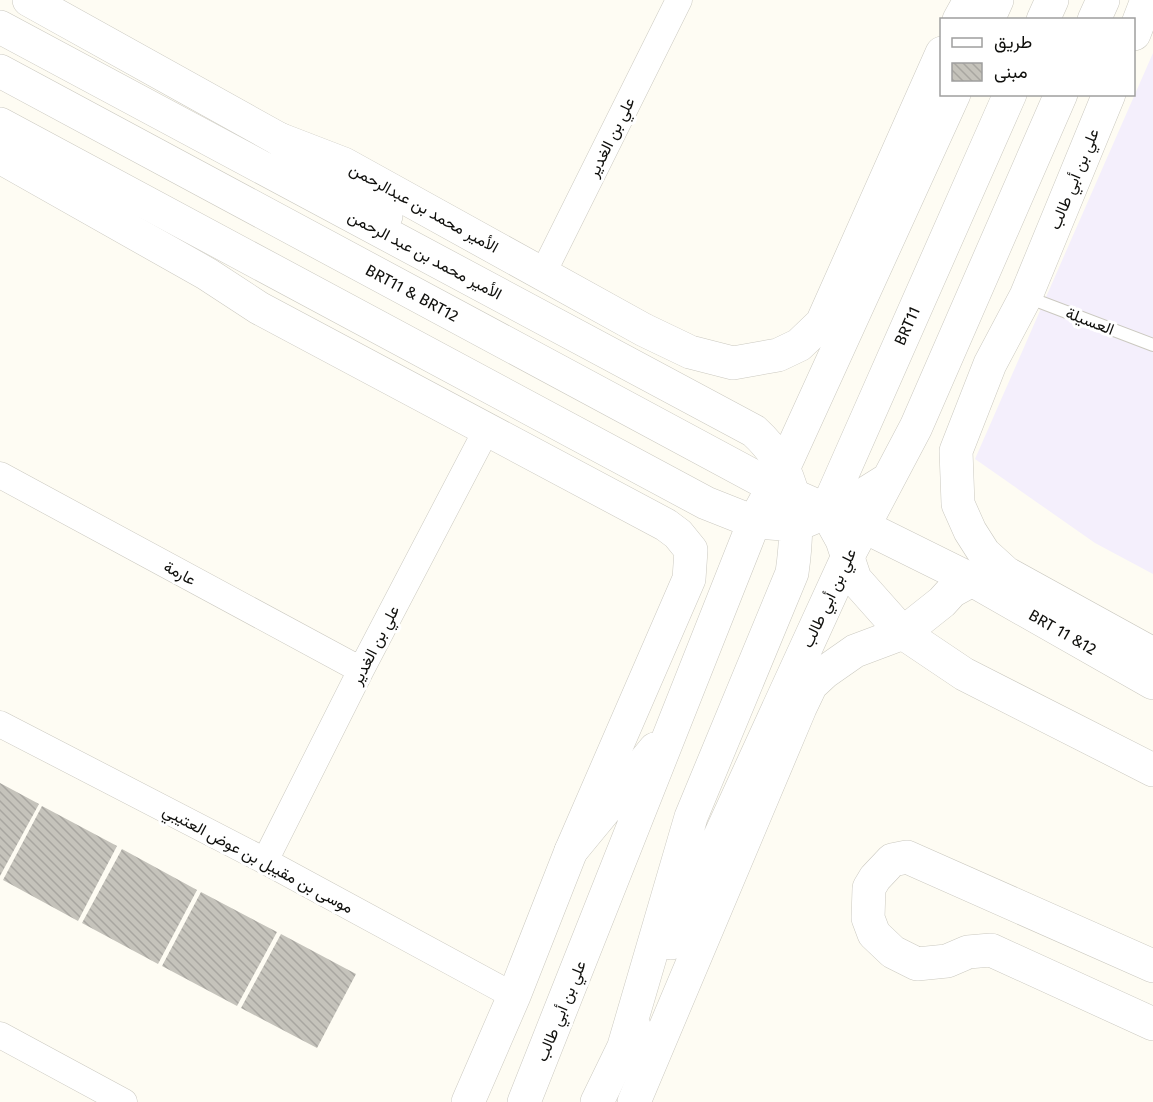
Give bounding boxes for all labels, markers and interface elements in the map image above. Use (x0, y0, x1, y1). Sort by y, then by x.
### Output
legend (940, 18, 1135, 96)
text: طريق (994, 31, 1032, 53)
text: مبنى (994, 61, 1028, 83)
street label: علي بن الغدير (583, 94, 642, 183)
street label: علي بن أبي طالب (1045, 126, 1107, 234)
street label: الأمير محمد بن عبدالرحمن (346, 159, 502, 258)
street label: الأمير محمد بن عبد الرحمن (344, 206, 505, 304)
street label: BRT11 & BRT12 (362, 260, 462, 325)
street label: العسيلة (1063, 303, 1117, 339)
street label: BRT11 (890, 304, 924, 348)
street label: علي بن أبي طالب (798, 545, 864, 652)
street label: عارمة (160, 557, 199, 590)
street label: علي بن الغدير (347, 602, 407, 690)
street label: BRT 11 &12 (1026, 605, 1100, 659)
street label: موسى بن مقيبل بن عوض العتيبي (158, 801, 356, 921)
street label: علي بن أبي طالب (532, 958, 594, 1066)

